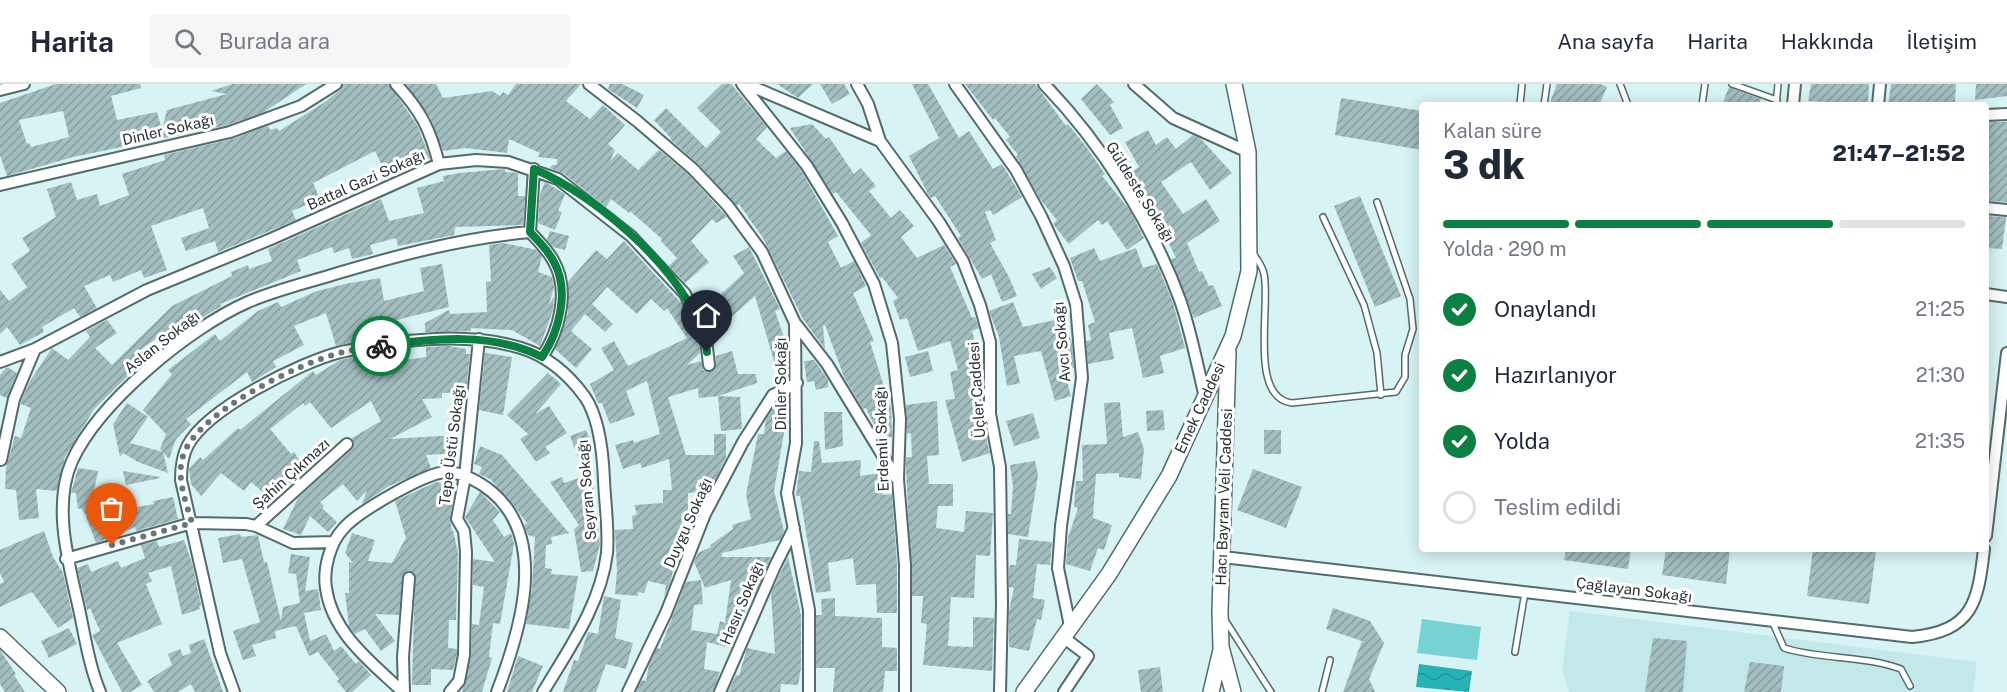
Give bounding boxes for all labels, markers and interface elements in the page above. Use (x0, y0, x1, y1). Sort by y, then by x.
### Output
search box (150, 14, 570, 68)
text: Harita (30, 25, 114, 58)
icon: search (171, 25, 204, 58)
text: Burada ara (219, 28, 330, 54)
text: Ana sayfa (1557, 29, 1654, 54)
text: Harita (1687, 29, 1748, 54)
text: Hakkında (1781, 29, 1874, 54)
text: İletişim (1907, 29, 1977, 54)
street label: Dinler Sokağı (121, 111, 215, 148)
text: Kalan süre (1443, 119, 1542, 143)
street label: Güldeste Sokağı (1103, 139, 1178, 245)
text: 21:47–21:52 (1833, 140, 1965, 166)
text: 3 dk (1443, 142, 1525, 188)
street label: Battal Gazi Sokağı (304, 146, 427, 213)
text: Yolda · 290 m (1443, 237, 1567, 261)
pin (681, 290, 732, 352)
icon: check (1443, 293, 1476, 326)
text: Onaylandı (1494, 296, 1596, 322)
text: 21:25 (1915, 297, 1965, 321)
icon: home (690, 299, 723, 332)
street label: Avcı Sokağı (1050, 301, 1073, 383)
street label: Aslan Sokağı (121, 307, 203, 376)
courier (351, 316, 411, 376)
icon: bike (365, 330, 398, 363)
street label: Dinler Sokağı (772, 338, 789, 430)
street label: Üçler Caddesi (964, 341, 988, 439)
street label: Emek Caddesi (1171, 359, 1228, 456)
icon: check (1443, 359, 1476, 392)
text: Hazırlanıyor (1494, 362, 1617, 388)
text: 21:30 (1916, 363, 1965, 387)
street label: Tepe Üstü Sokağı (435, 384, 467, 506)
street label: Erdemli Sokağı (871, 386, 892, 492)
street label: Hacı Bayram Veli Caddesi (1212, 408, 1235, 586)
icon: check (1443, 425, 1476, 458)
text: Yolda (1494, 428, 1550, 454)
text: 21:35 (1915, 429, 1965, 453)
street label: Şahin Çıkmazı (249, 435, 333, 513)
street label: Seyran Sokağı (574, 439, 599, 541)
street label: Duygu Sokağı (660, 475, 715, 570)
pin (86, 483, 137, 545)
icon: bag (95, 492, 128, 525)
text: Teslim edildi (1494, 494, 1621, 520)
street label: Hasır Sokağı (716, 559, 767, 647)
street label: Çağlayan Sokağı (1575, 574, 1693, 605)

